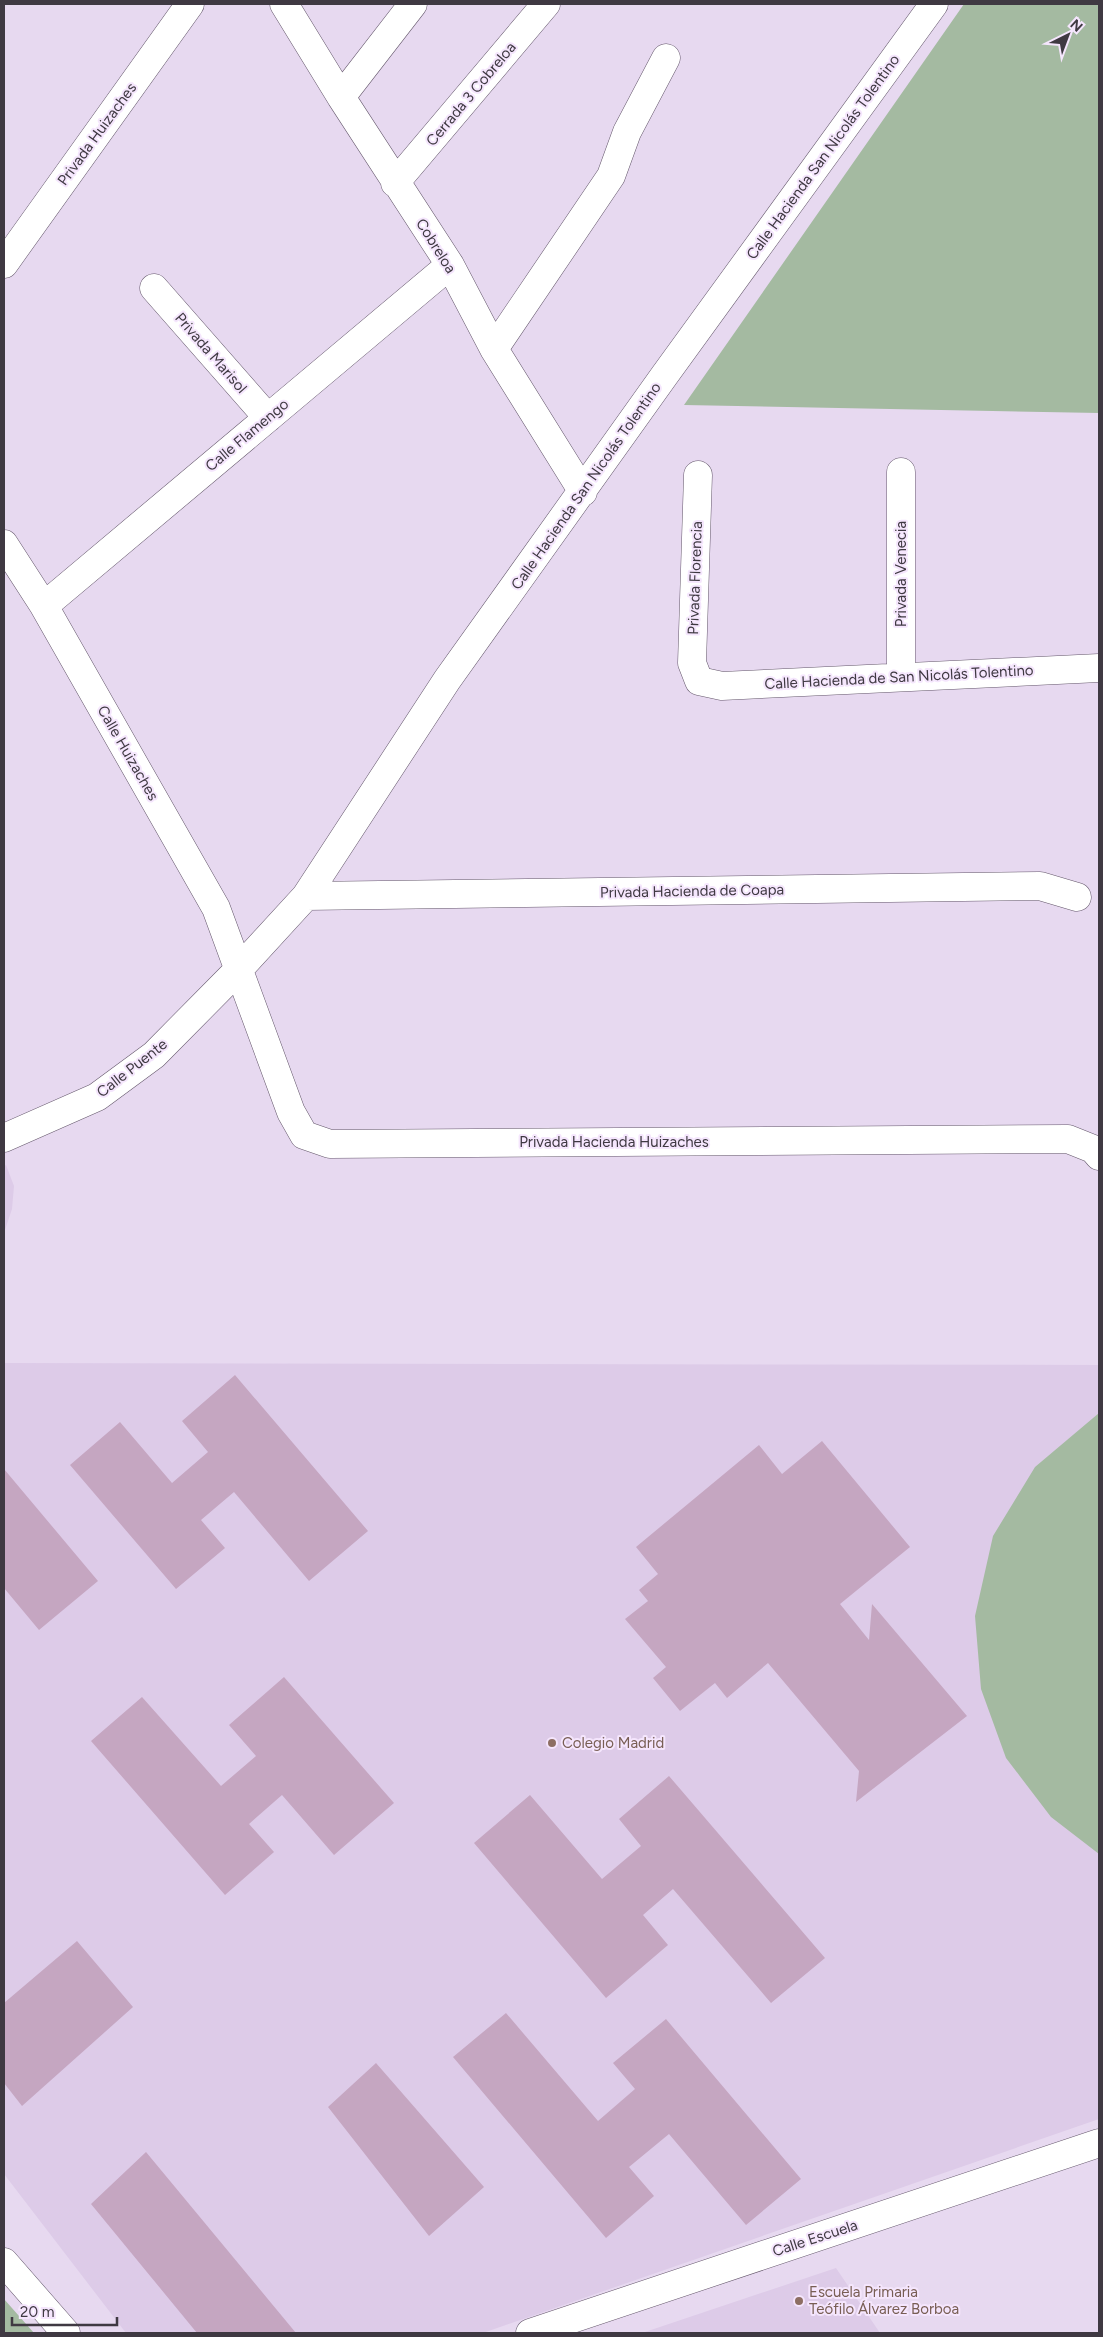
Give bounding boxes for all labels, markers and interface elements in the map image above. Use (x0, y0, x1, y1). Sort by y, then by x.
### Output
north arrow (1043, 10, 1093, 60)
text: N (1067, 16, 1086, 36)
street label: Cerrada 3 Cobreloa (422, 38, 520, 150)
street label: Calle Hacienda San Nicolás Tolentino (743, 51, 904, 263)
street label: Privada Huizaches (54, 79, 140, 189)
street label: Cobreloa (412, 215, 460, 277)
street label: Privada Marisol (171, 309, 251, 397)
street label: Calle Hacienda San Nicolás Tolentino (507, 379, 665, 593)
street label: Calle Flamengo (202, 395, 292, 475)
street label: Privada Florencia (684, 521, 706, 635)
street label: Privada Venecia (892, 521, 910, 627)
street label: Calle Hacienda de San Nicolás Tolentino (764, 661, 1034, 693)
street label: Calle Huizaches (94, 702, 162, 804)
street label: Privada Hacienda de Coapa (600, 880, 784, 902)
street label: Calle Puente (93, 1035, 171, 1101)
street label: Privada Hacienda Huizaches (519, 1133, 709, 1151)
place label: Colegio Madrid (562, 1734, 664, 1752)
marker: Colegio Madrid (546, 1737, 558, 1749)
street label: Calle Escuela (770, 2216, 860, 2260)
place label: Escuela Primaria Teófilo Álvarez Borboa (809, 2283, 959, 2318)
scale bar (12, 2294, 118, 2326)
marker: Escuela Primaria Teófilo Álvarez Borboa (793, 2295, 805, 2307)
text: 20 m (20, 2303, 54, 2321)

